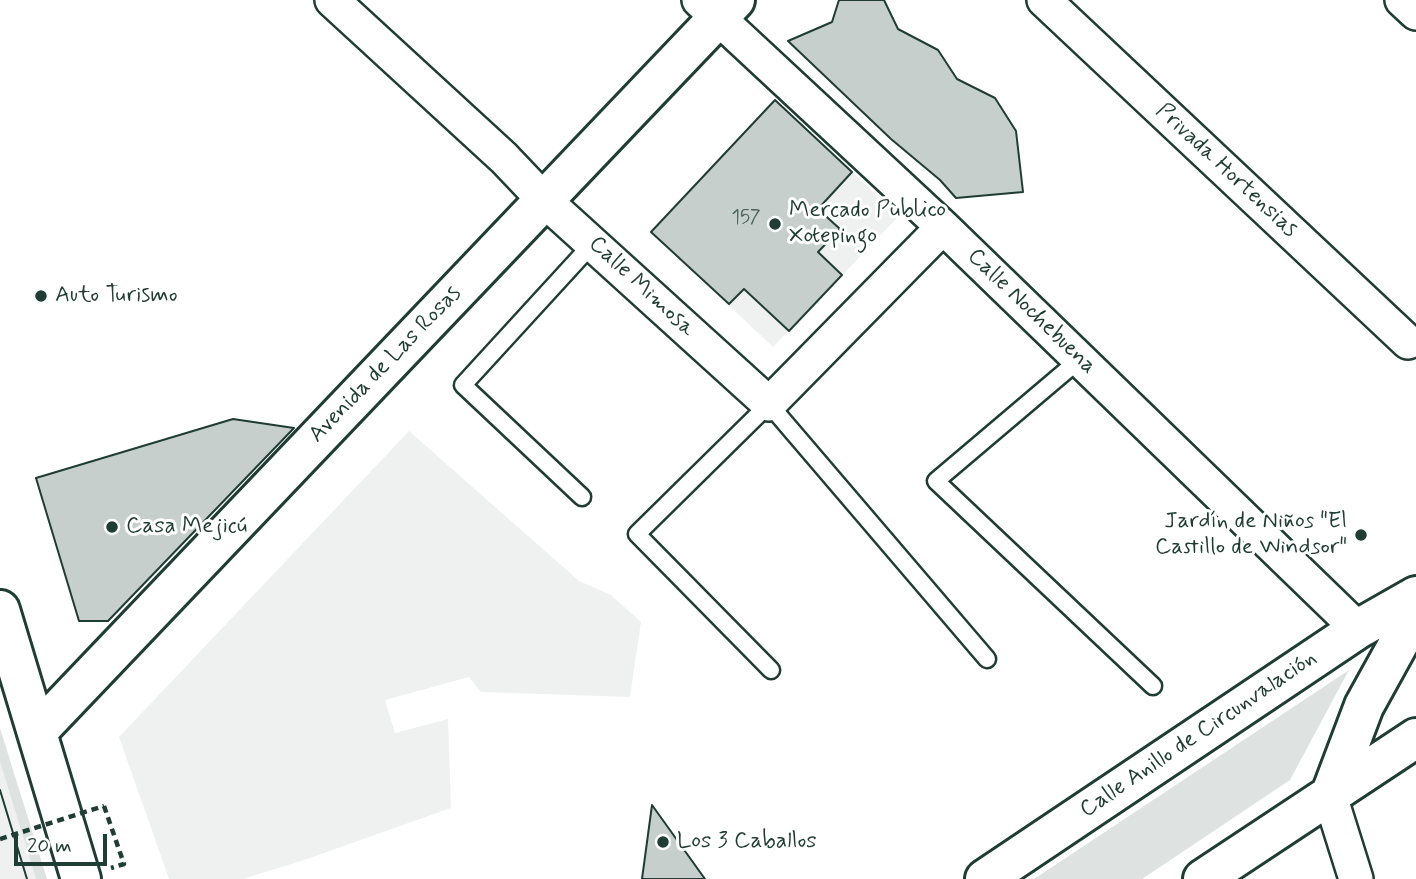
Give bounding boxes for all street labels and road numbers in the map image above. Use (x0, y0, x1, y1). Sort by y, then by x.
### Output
street label: Privada Hortensias (1149, 98, 1303, 244)
street label: Calle Mimosa (582, 231, 700, 343)
street label: Calle Nochebuena (961, 243, 1101, 381)
street label: Avenida de Las Rosas (304, 281, 468, 449)
street label: Calle Anillo de Circunvalación (1075, 645, 1323, 825)

